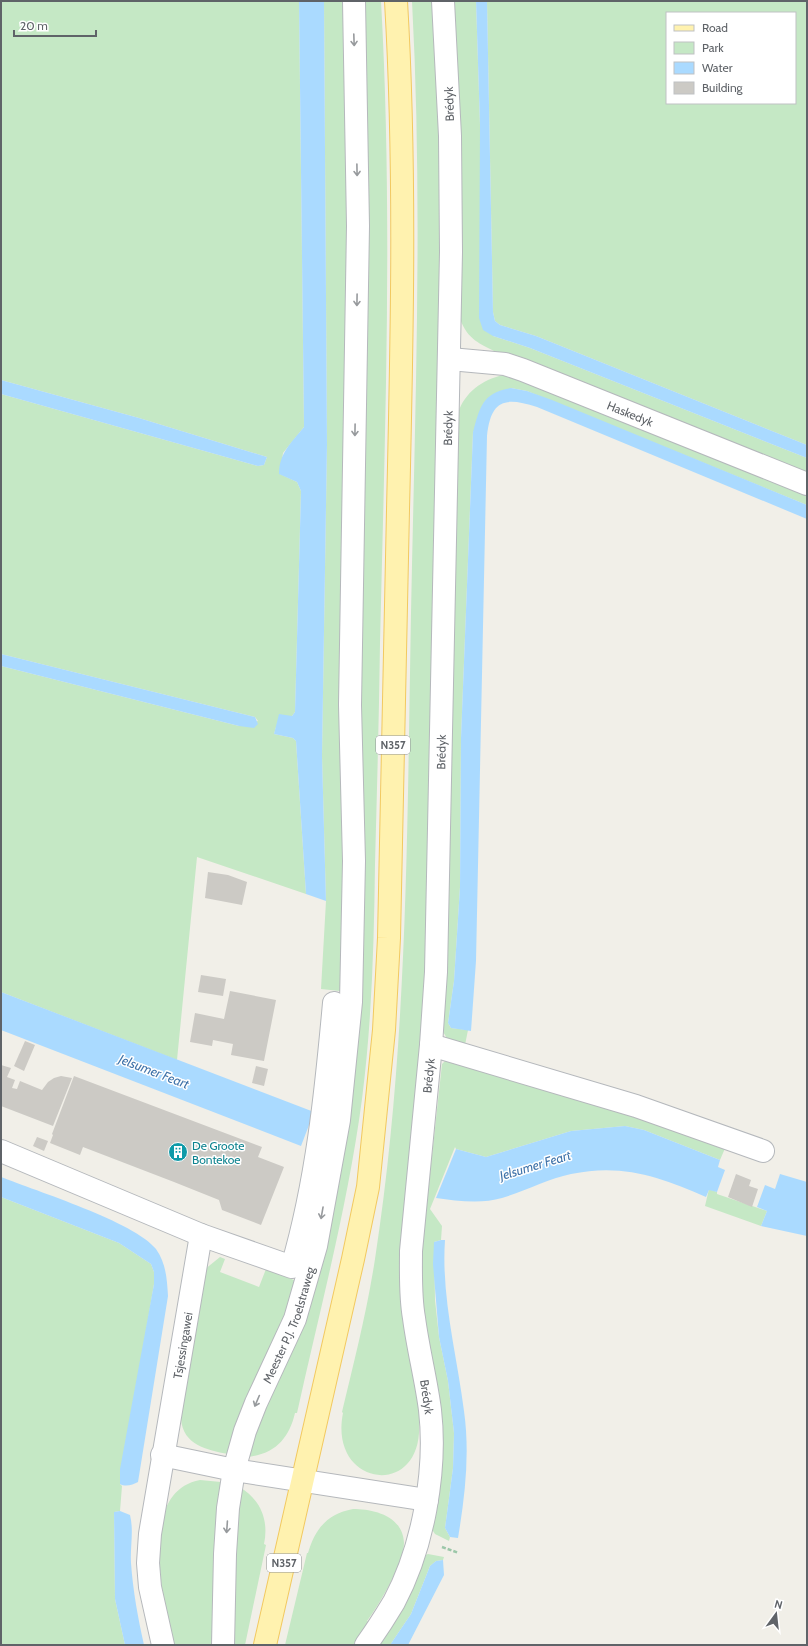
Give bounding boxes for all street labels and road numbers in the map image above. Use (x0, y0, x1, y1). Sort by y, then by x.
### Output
street label: Brédyk (441, 86, 457, 122)
street label: Haskedyk (605, 397, 656, 429)
street label: Brédyk (439, 410, 455, 446)
street label: Brédyk (433, 734, 448, 770)
road number: N357 (376, 736, 410, 754)
street label: Brédyk (419, 1057, 437, 1094)
street label: Meester P.J. Troelstraweg (259, 1264, 317, 1385)
street label: Tsjessingawei (169, 1311, 195, 1380)
street label: Brédyk (417, 1379, 437, 1416)
road number: N357 (267, 1554, 301, 1572)

